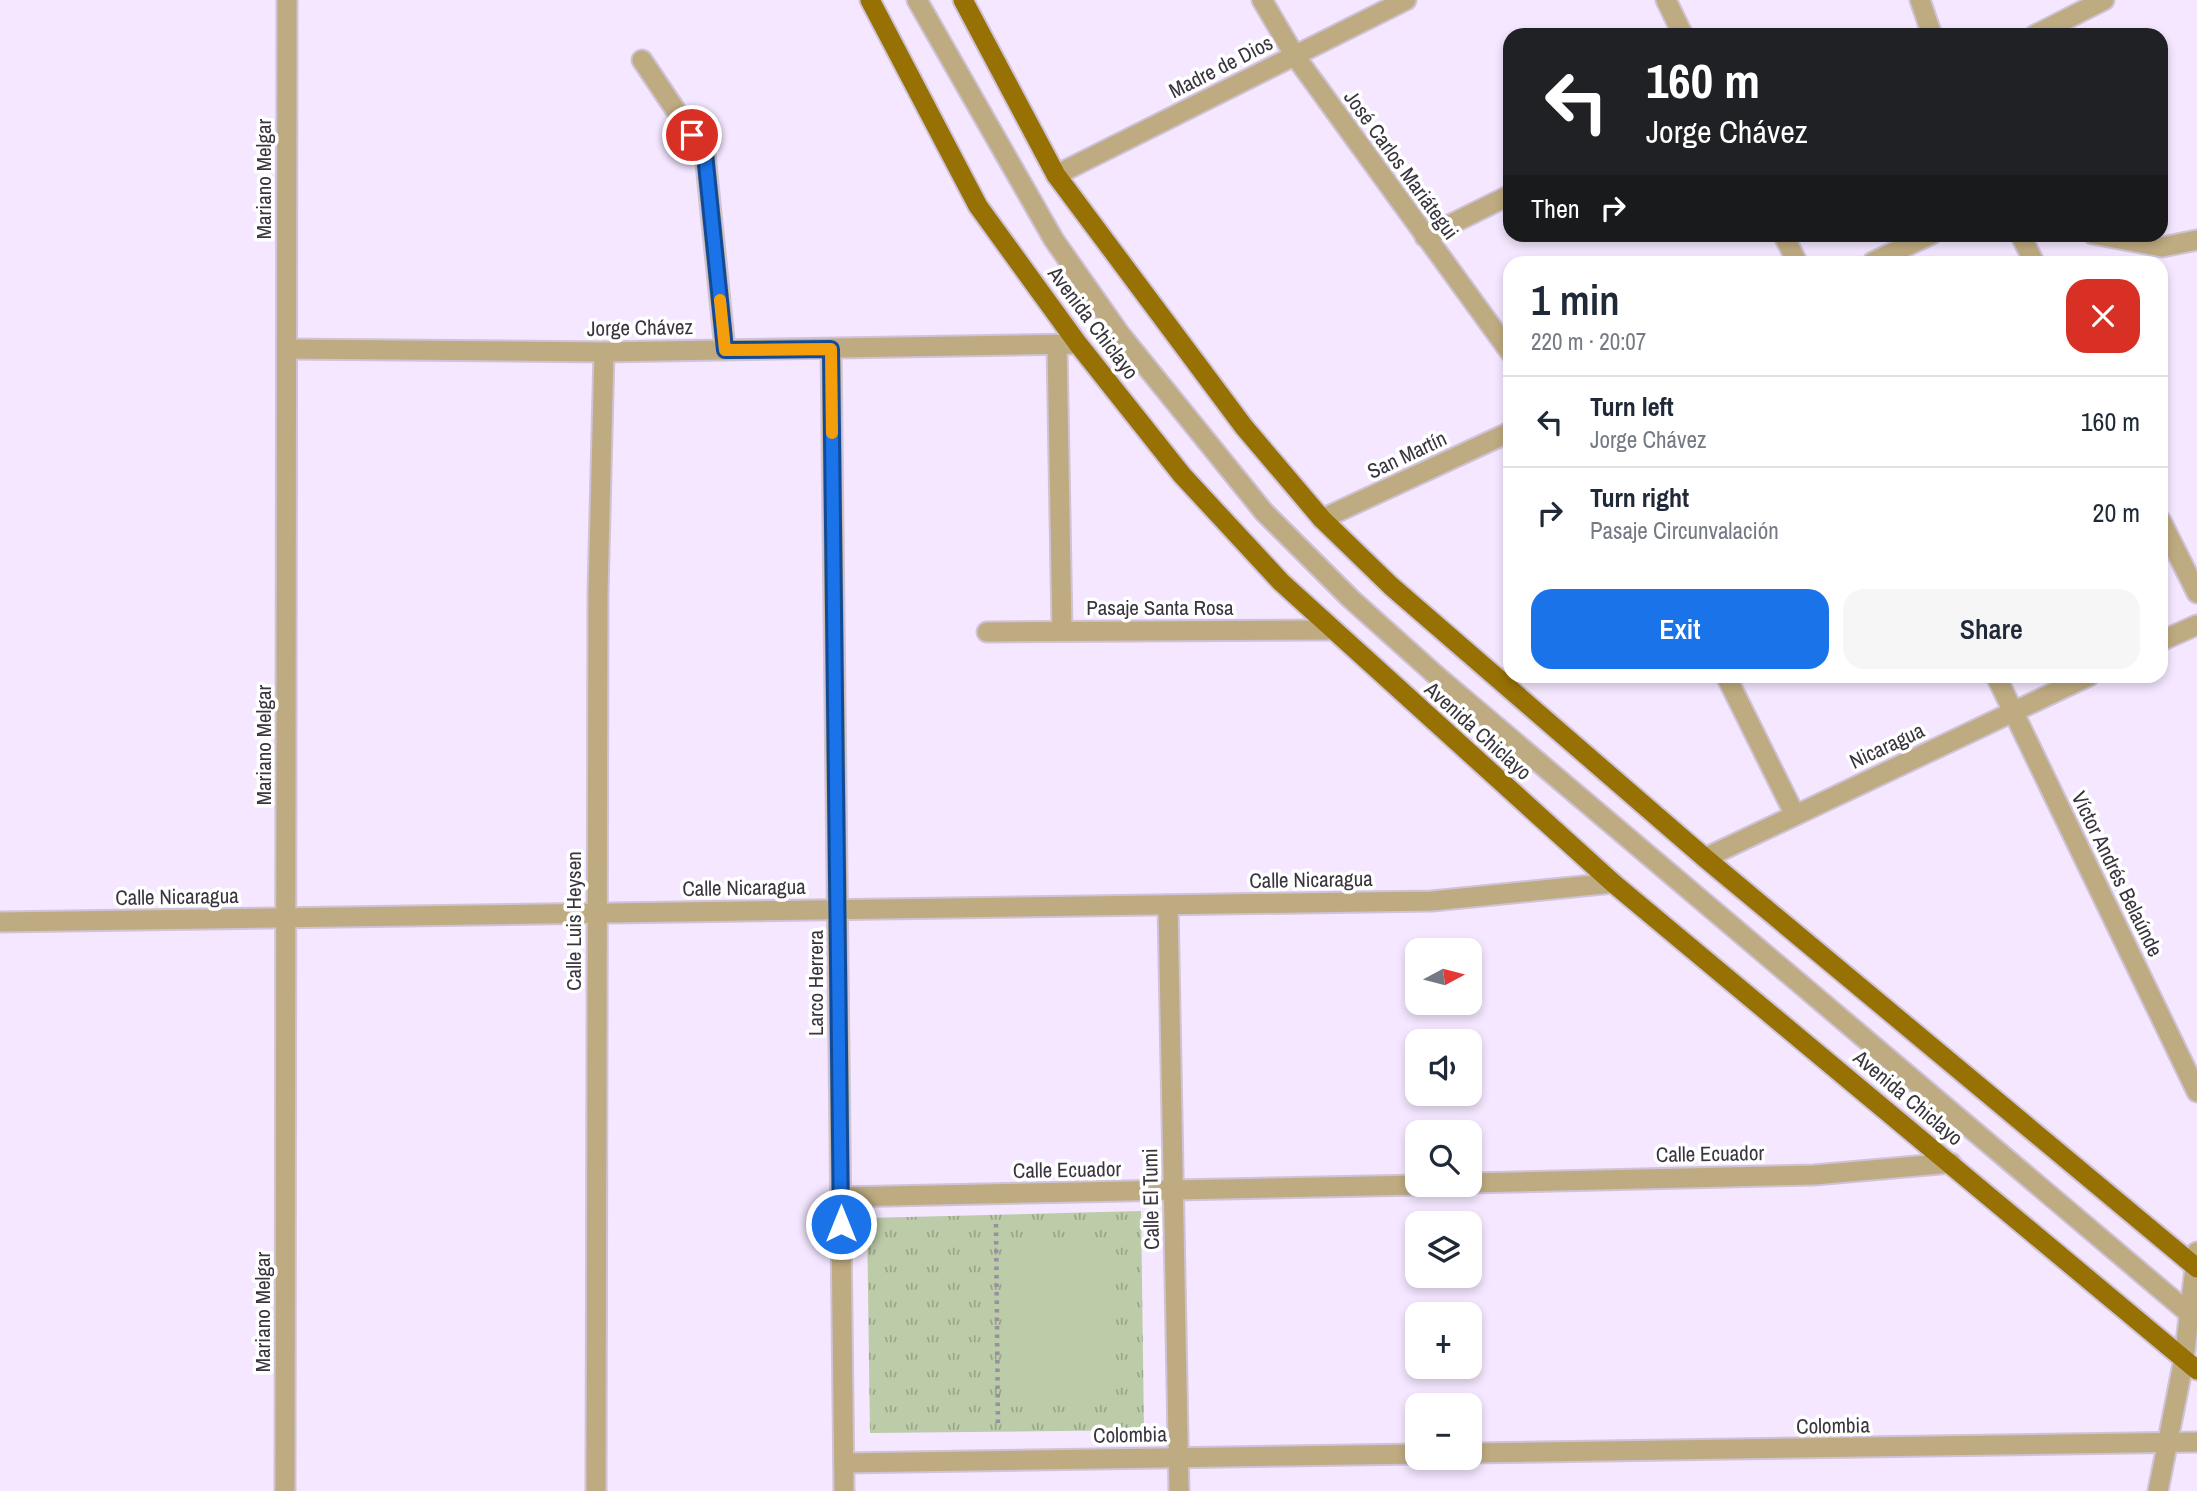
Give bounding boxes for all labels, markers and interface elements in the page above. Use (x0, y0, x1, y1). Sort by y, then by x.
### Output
street label: Madre de Dios (1164, 28, 1278, 105)
text: 160 m (1646, 47, 1760, 113)
icon: left (1531, 56, 1622, 147)
street label: José Carlos Mariátegui (1337, 84, 1465, 245)
pin (662, 105, 722, 165)
text: Jorge Chávez (1646, 110, 1808, 153)
icon: arrive (673, 116, 711, 154)
street label: Mariano Melgar (249, 118, 278, 239)
icon: right (1594, 189, 1632, 227)
text: Then (1531, 191, 1580, 226)
street label: Avenida Chiclayo (1041, 259, 1146, 385)
text: 1 min (1531, 272, 1620, 328)
button: close (2066, 279, 2140, 353)
street label: Jorge Chávez (587, 312, 694, 343)
text: 220 m · 20:07 (1531, 326, 1646, 357)
text: Turn left (1590, 389, 1674, 424)
icon: left (1531, 403, 1569, 441)
text: 160 m (2081, 404, 2140, 439)
street label: San Martín (1362, 424, 1451, 485)
text: Jorge Chávez (1590, 424, 1706, 455)
text: Turn right (1590, 480, 1689, 515)
icon: right (1531, 494, 1569, 532)
text: 20 m (2093, 495, 2140, 530)
text: Pasaje Circunvalación (1590, 515, 1779, 546)
button: Exit (1531, 589, 1829, 669)
button: Share (1843, 589, 2140, 669)
street label: Pasaje Santa Rosa (1086, 593, 1234, 622)
street label: Avenida Chiclayo (1418, 674, 1538, 786)
street label: Mariano Melgar (249, 684, 278, 805)
street label: Nicaragua (1845, 715, 1929, 775)
street label: Víctor Andrés Belaúnde (2065, 786, 2170, 961)
street label: Calle Luis Heysen (559, 851, 588, 991)
street label: Calle Nicaragua (1249, 864, 1373, 895)
street label: Calle Nicaragua (682, 872, 806, 903)
street label: Calle Nicaragua (115, 881, 239, 912)
street label: Larco Herrera (801, 929, 830, 1036)
north arrow (1405, 938, 1482, 1015)
map controls (1405, 938, 1482, 1470)
button: sound (1405, 1029, 1482, 1106)
street label: Avenida Chiclayo (1847, 1043, 1969, 1152)
button: search (1405, 1120, 1482, 1197)
street label: Calle Ecuador (1656, 1138, 1765, 1169)
street label: Calle El Tumi (1135, 1148, 1166, 1250)
street label: Calle Ecuador (1013, 1154, 1122, 1185)
position arrow (804, 1187, 878, 1261)
button: layers (1405, 1211, 1482, 1288)
street label: Mariano Melgar (248, 1251, 277, 1372)
button: + (1405, 1302, 1482, 1379)
button: − (1405, 1393, 1482, 1470)
street label: Colombia (1796, 1410, 1870, 1441)
street label: Colombia (1093, 1419, 1167, 1450)

